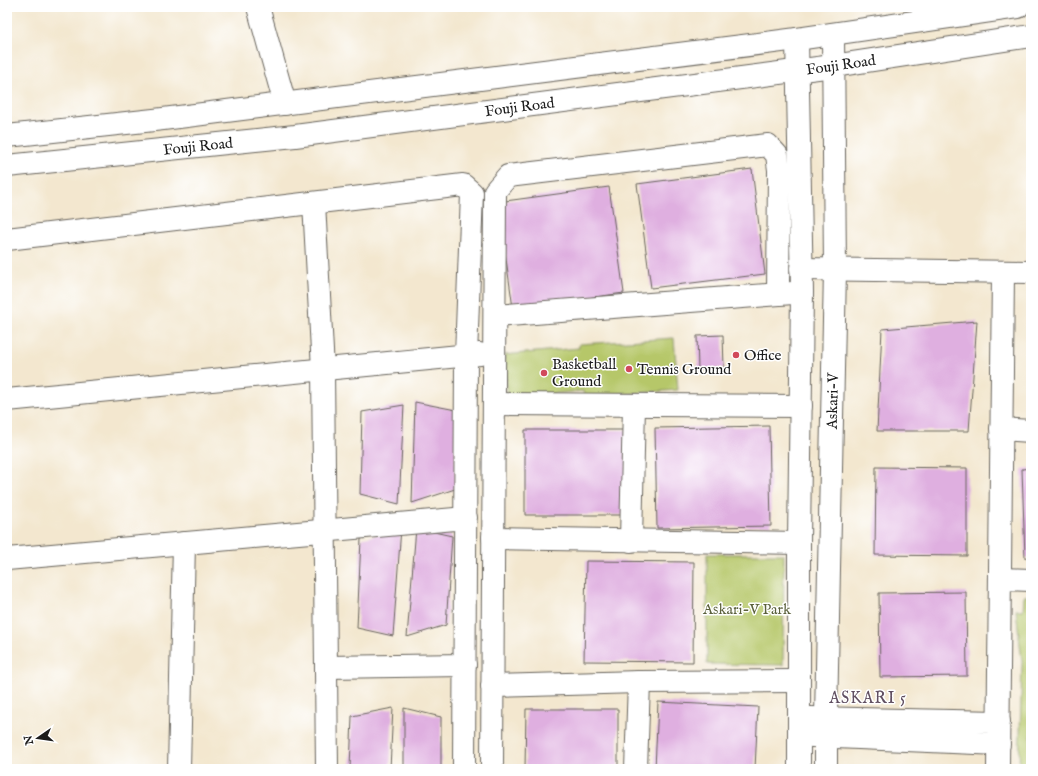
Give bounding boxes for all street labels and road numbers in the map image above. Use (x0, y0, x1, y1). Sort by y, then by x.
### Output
street label: Fouji Road (805, 51, 878, 79)
street label: Fouji Road (484, 93, 557, 121)
street label: Fouji Road (162, 133, 235, 160)
street label: Askari-V (823, 372, 843, 430)

